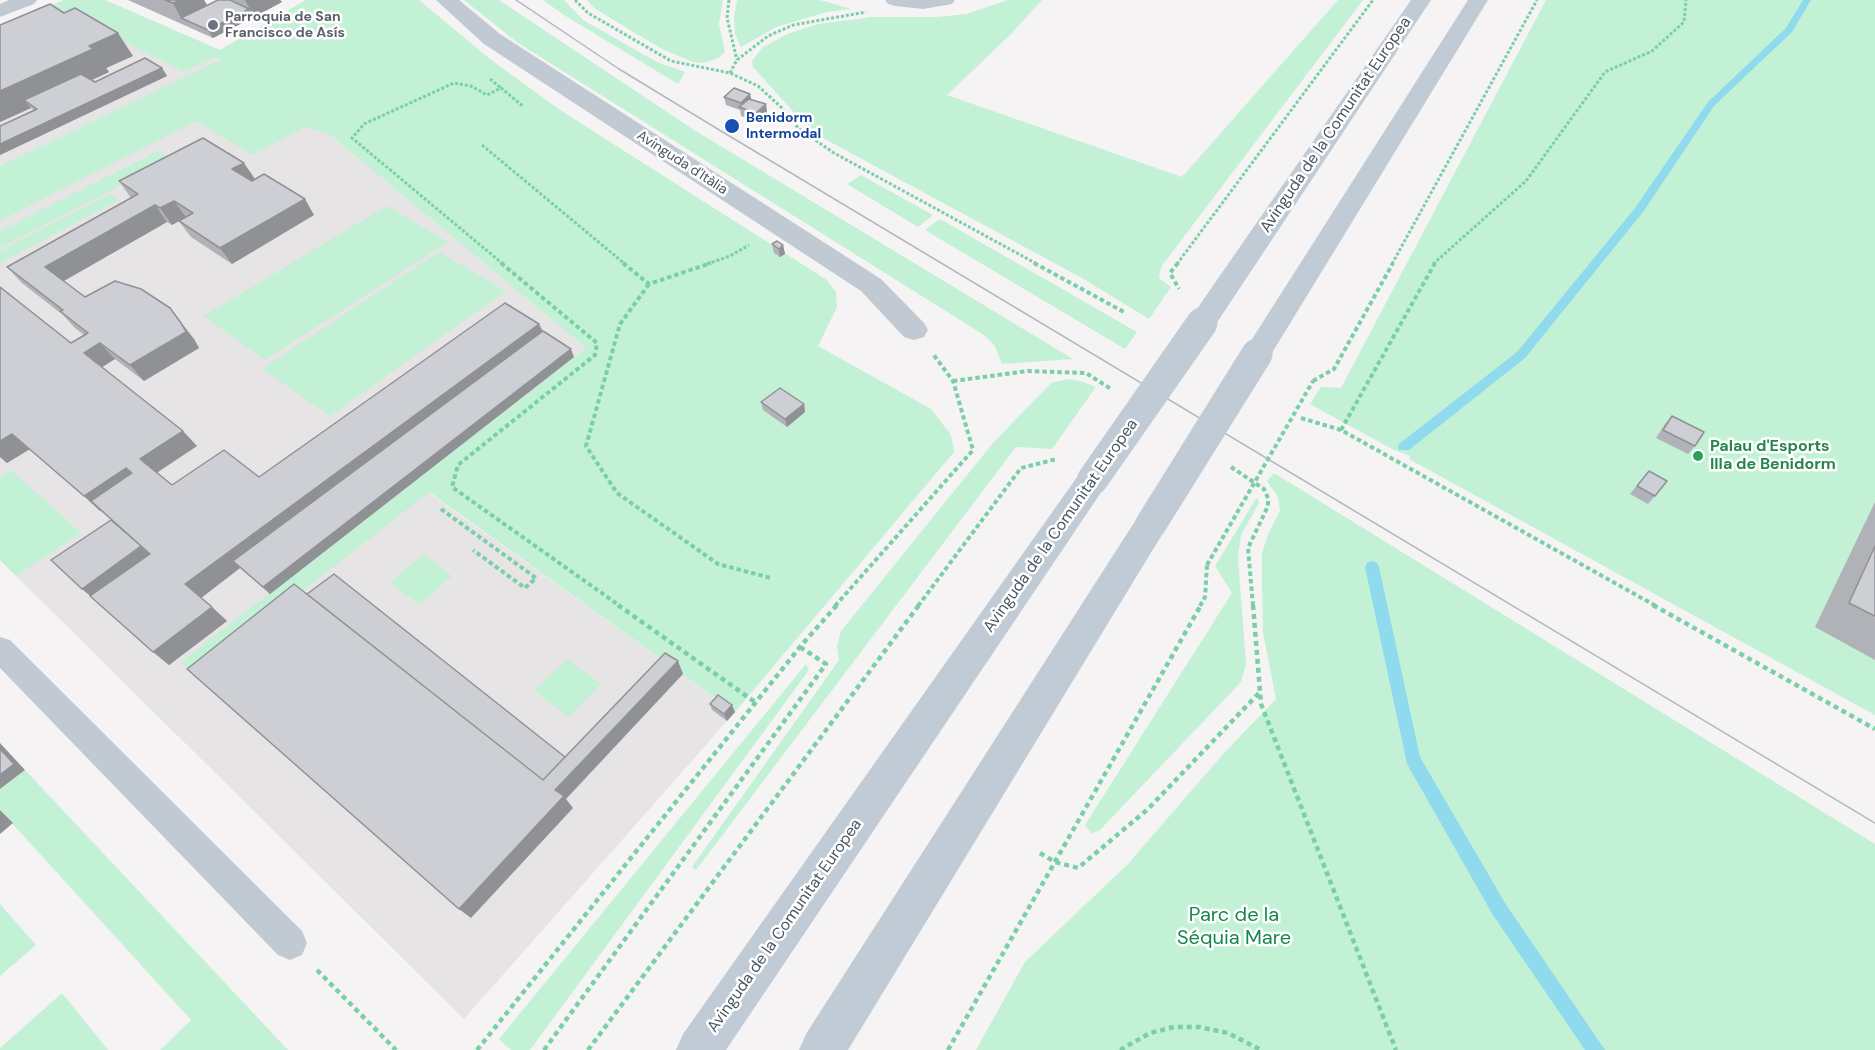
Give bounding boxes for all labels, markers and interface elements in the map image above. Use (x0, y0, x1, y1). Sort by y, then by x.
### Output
place label: Parroquia de San Francisco de Asís (225, 9, 345, 42)
street label: Avinguda de la Comunitat Europea (1256, 13, 1416, 237)
marker: Parroquia de San Francisco de Asís (206, 18, 220, 32)
place label: Benidorm Intermodal (746, 110, 821, 142)
marker: Benidorm Intermodal (723, 117, 741, 135)
street label: Avinguda d'Itàlia (633, 127, 731, 199)
street label: Avinguda de la Comunitat Europea (980, 416, 1142, 636)
place label: Palau d'Esports Illa de Benidorm (1710, 437, 1836, 475)
marker: Palau d'Esports Illa de Benidorm (1691, 449, 1705, 463)
street label: Avinguda de la Comunitat Europea (704, 816, 866, 1036)
park label: Parc de la Séquia Mare (1177, 904, 1291, 951)

